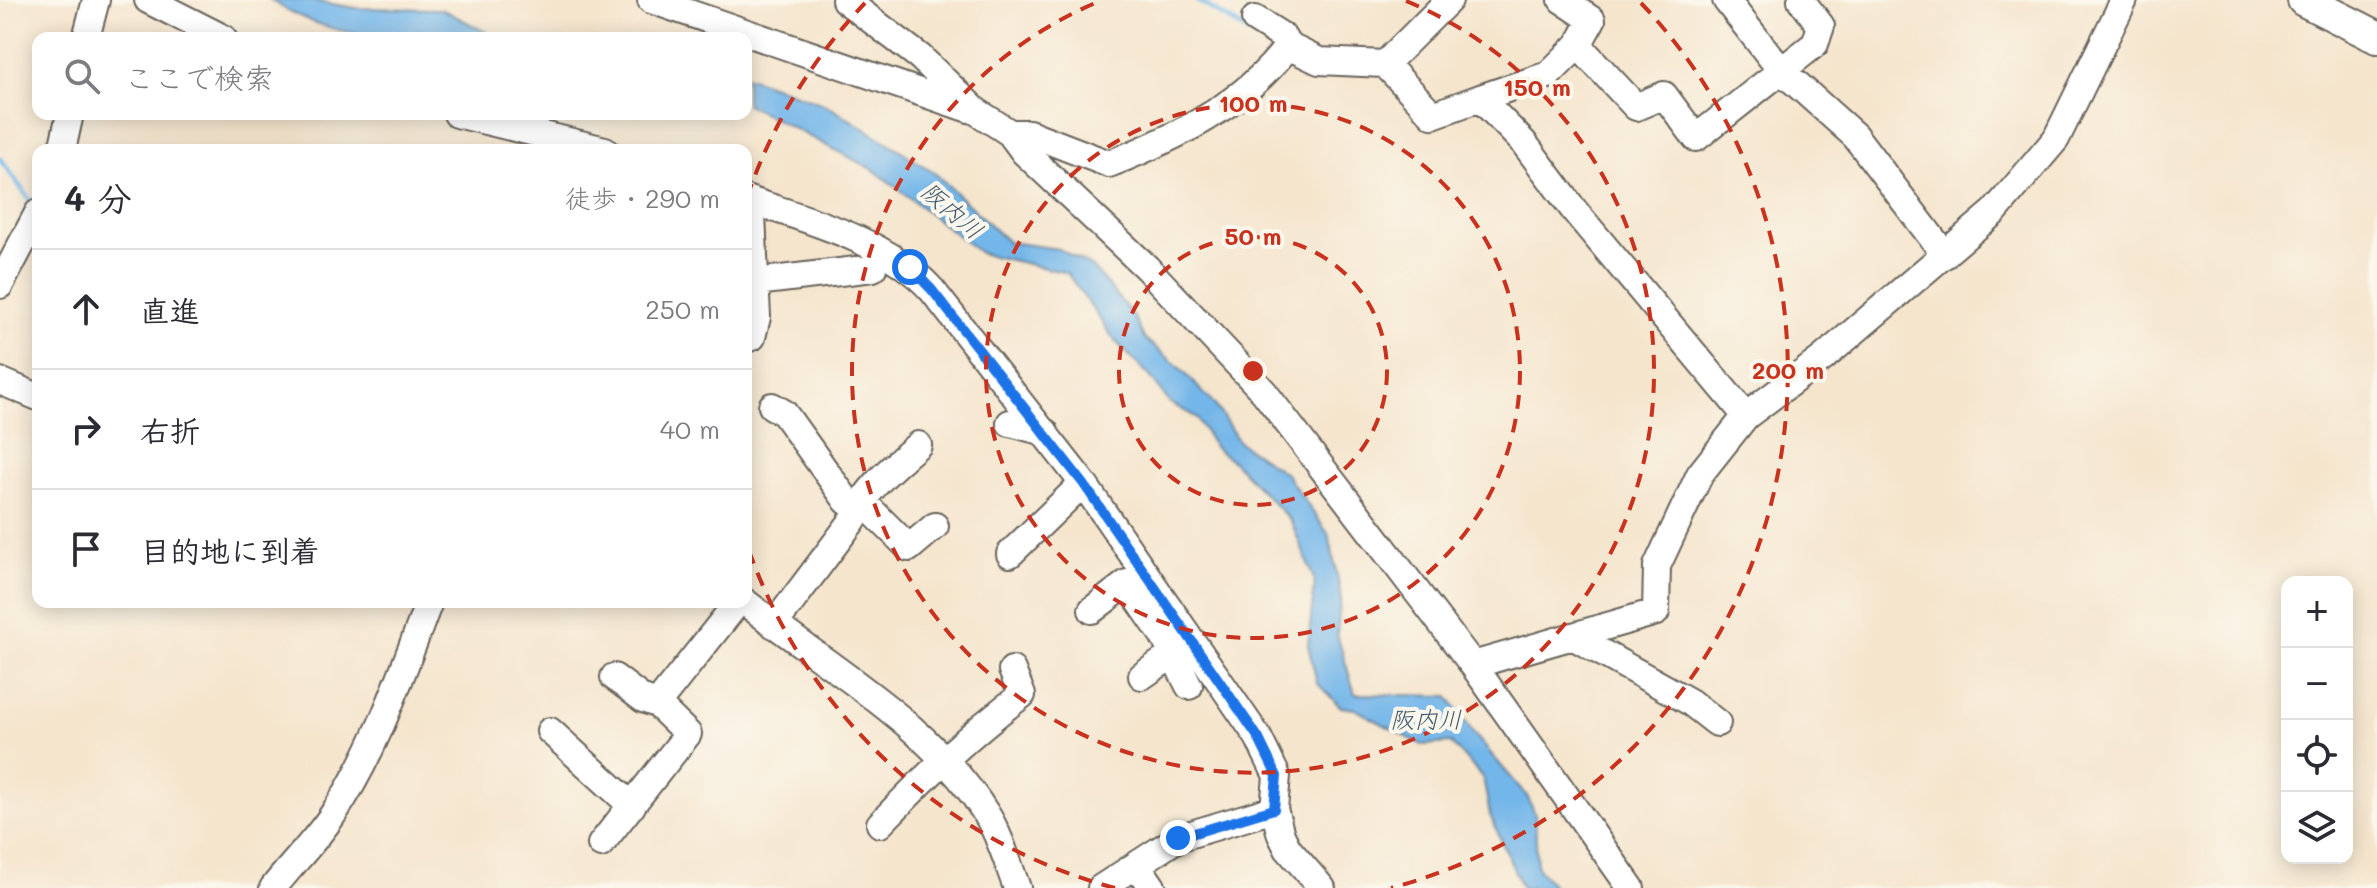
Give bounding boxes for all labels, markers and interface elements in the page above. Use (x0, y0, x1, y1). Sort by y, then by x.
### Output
search box (32, 32, 752, 120)
icon: search (60, 54, 104, 98)
text: ここで検索 (124, 57, 274, 97)
text: 150 m (1503, 71, 1571, 102)
text: 100 m (1218, 87, 1288, 118)
text: 4 分 (64, 175, 132, 220)
water label: 阪内川 (916, 175, 990, 245)
text: 徒歩 · 290 m (565, 181, 720, 215)
text: 50 m (1224, 220, 1282, 251)
route start (892, 249, 928, 285)
icon: ahead (64, 287, 108, 331)
text: 直進 (140, 290, 200, 330)
text: 250 m (645, 292, 720, 326)
text: 200 m (1752, 354, 1824, 385)
centre of rings (1239, 357, 1267, 385)
icon: right (64, 407, 108, 451)
text: 右折 (140, 410, 200, 450)
text: 40 m (660, 412, 720, 446)
icon: arrive (64, 527, 108, 571)
text: 目的地に到着 (140, 530, 320, 570)
map controls (2281, 576, 2353, 864)
button: + (2281, 576, 2353, 648)
button: − (2281, 648, 2353, 720)
water label: 阪内川 (1390, 703, 1462, 734)
button: locate (2281, 720, 2353, 792)
button: layers (2281, 792, 2353, 864)
route end (1160, 820, 1196, 856)

